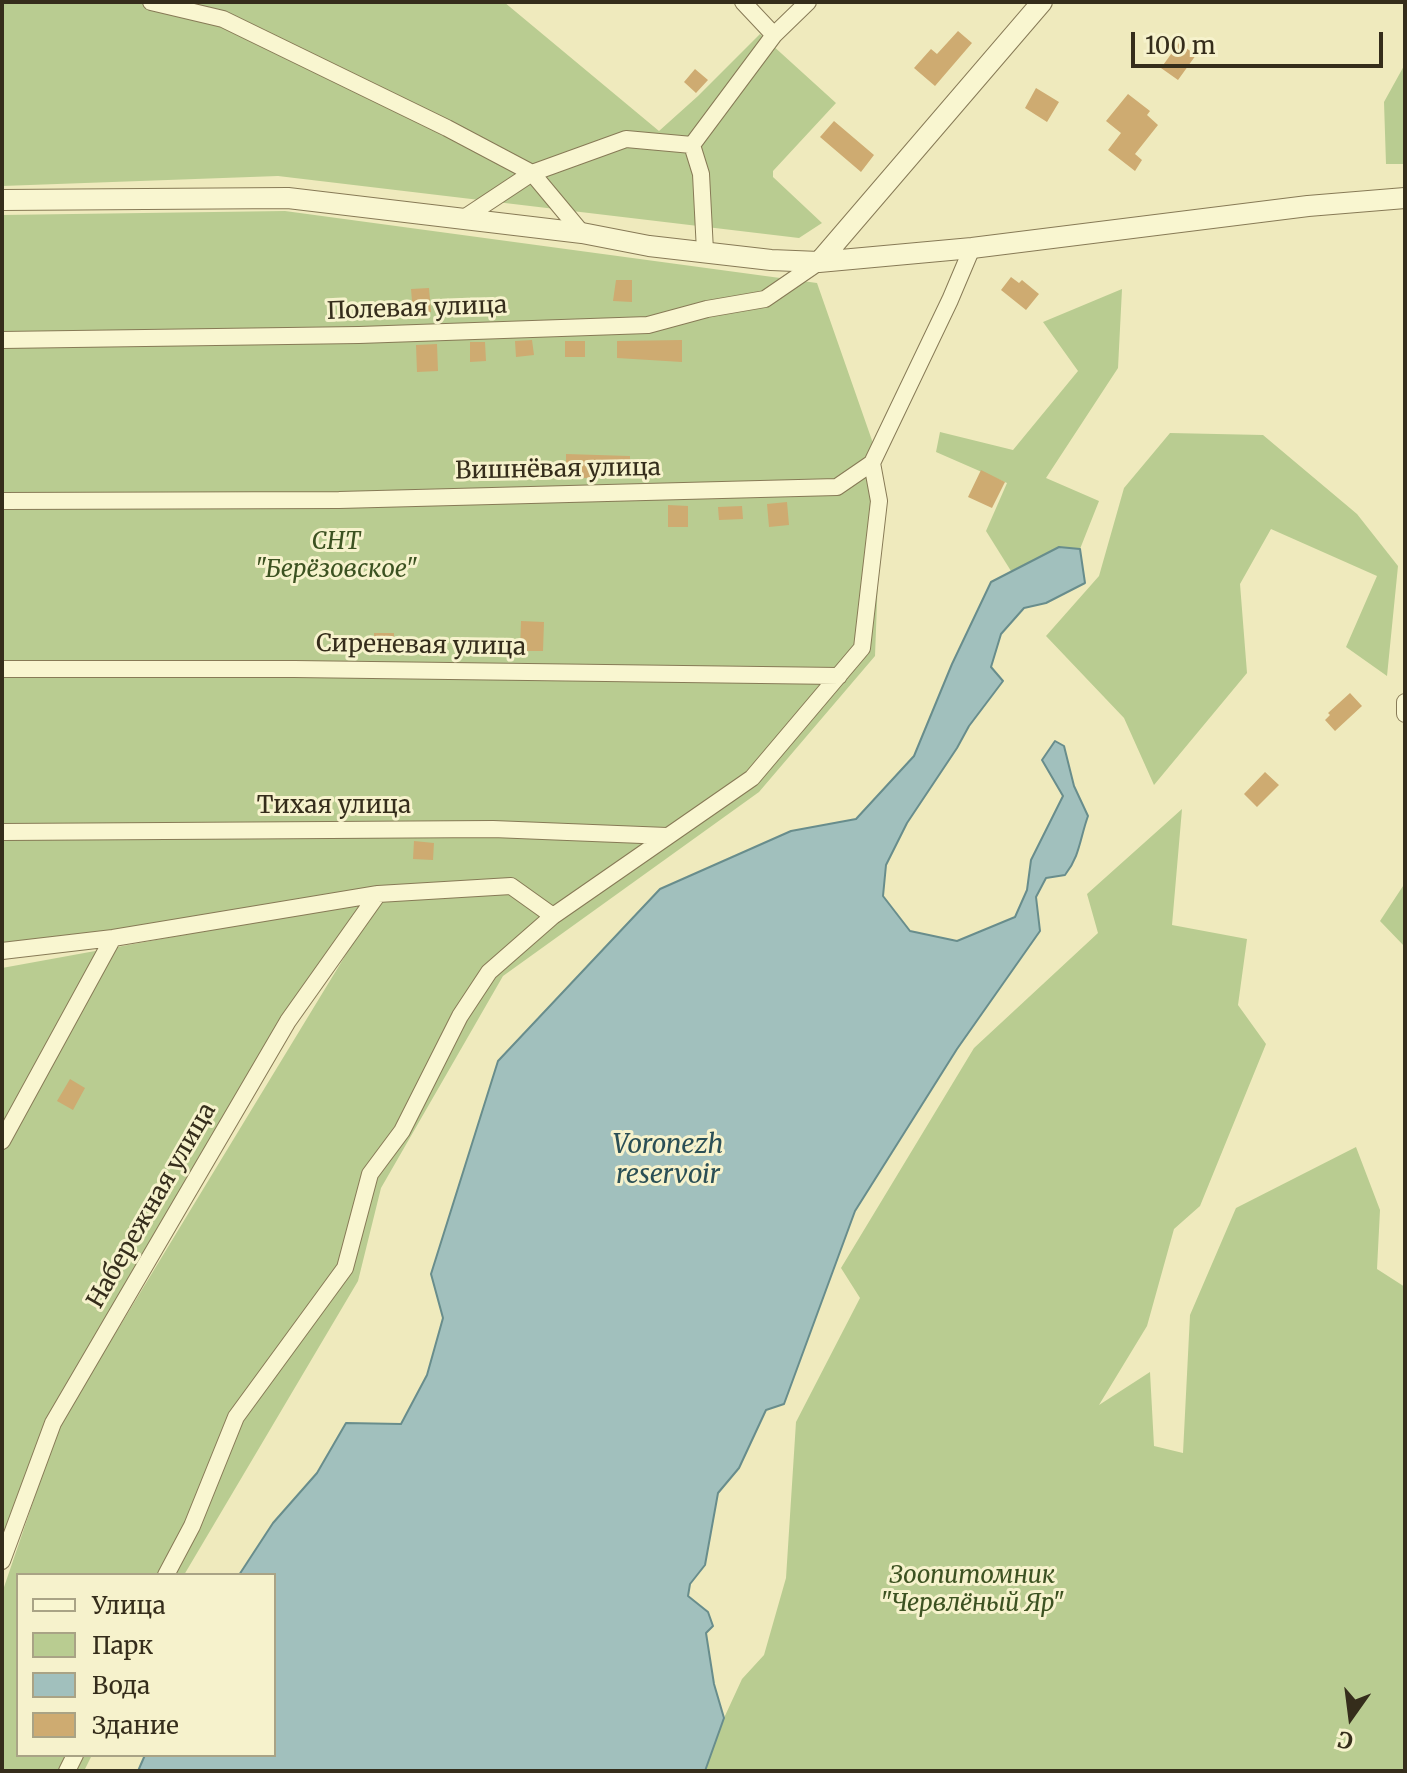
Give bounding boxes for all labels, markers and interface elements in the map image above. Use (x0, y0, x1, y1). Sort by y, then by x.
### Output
scale bar (1135, 16, 1387, 66)
text: 100 m (1145, 30, 1215, 61)
street label: Полевая улица (326, 291, 508, 327)
street label: Вишнёвая улица (455, 454, 661, 486)
park label: СНТ "Берёзовское" (255, 528, 417, 584)
street label: Сиреневая улица (316, 630, 526, 662)
street label: Тихая улица (257, 792, 411, 820)
street label: Набережная улица (82, 1098, 222, 1314)
water label: Voronezh reservoir (613, 1130, 723, 1192)
park label: Зоопитомник "Червлёный Яр" (880, 1562, 1064, 1618)
legend (16, 1573, 276, 1757)
text: Улица (92, 1590, 166, 1621)
text: Парк (92, 1630, 153, 1661)
text: Вода (92, 1670, 150, 1701)
north arrow (1311, 1677, 1391, 1757)
text: Здание (92, 1710, 179, 1741)
text: С (1335, 1725, 1356, 1756)

